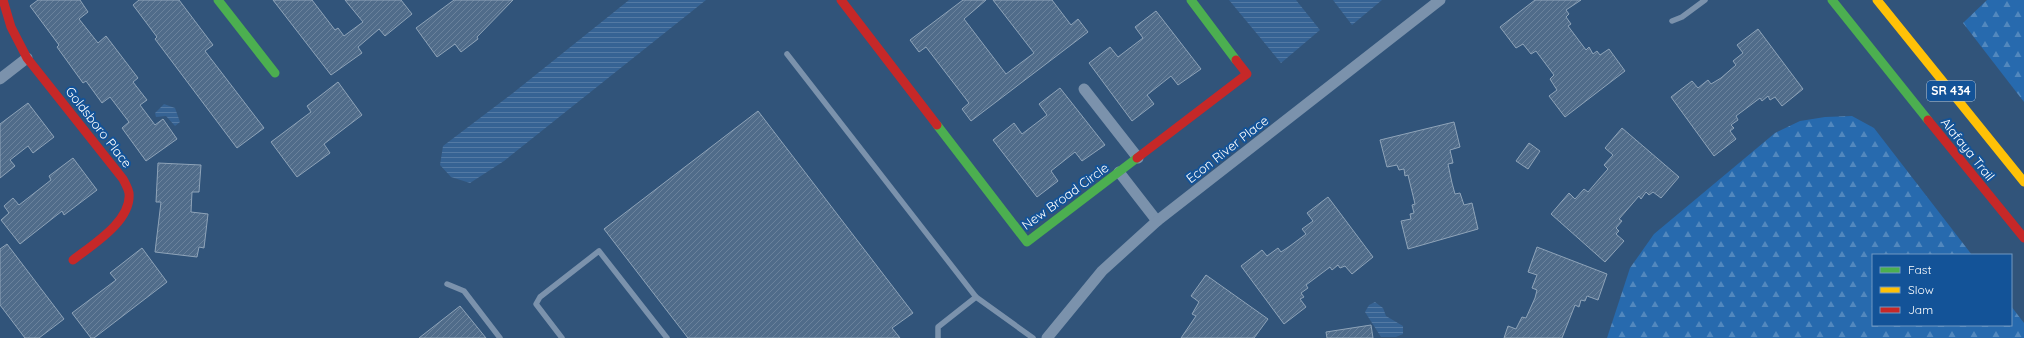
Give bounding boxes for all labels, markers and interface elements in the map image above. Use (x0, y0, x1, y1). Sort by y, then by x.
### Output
road number: SR 434 (1927, 81, 1975, 101)
street label: Goldsboro Place (62, 83, 136, 171)
street label: Econ River Place (1183, 112, 1271, 186)
street label: Alafaya Trail (1938, 114, 1998, 184)
street label: New Broad Circle (1018, 159, 1112, 233)
legend (1872, 254, 2012, 326)
text: Fast (1908, 262, 1932, 277)
text: Slow (1908, 282, 1934, 297)
text: Jam (1908, 302, 1933, 317)

